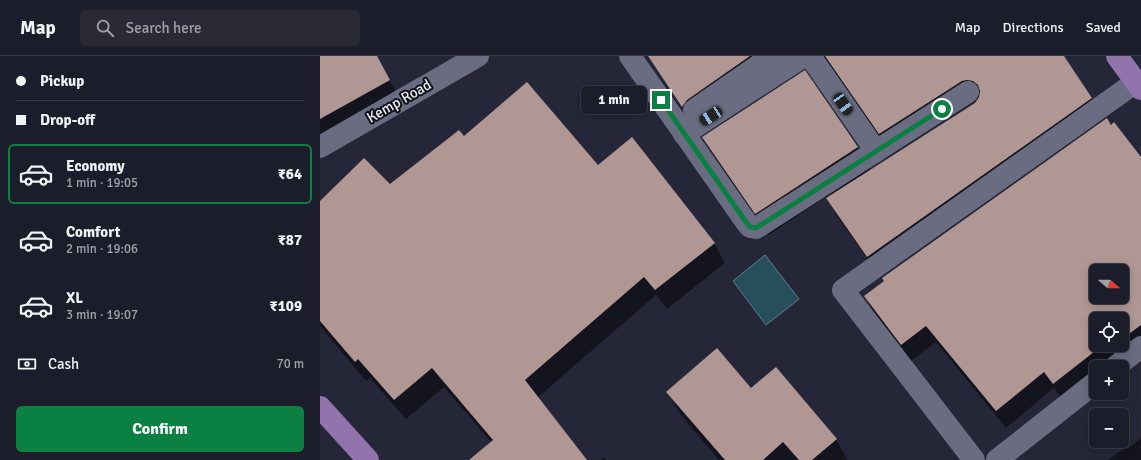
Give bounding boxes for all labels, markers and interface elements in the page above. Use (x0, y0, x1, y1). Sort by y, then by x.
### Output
search box (80, 10, 360, 46)
text: Map (20, 16, 56, 40)
icon: search (94, 17, 116, 39)
text: Search here (126, 19, 201, 37)
text: Map (955, 19, 981, 36)
text: Directions (1003, 19, 1064, 36)
text: Saved (1086, 19, 1121, 36)
text: Pickup (40, 72, 84, 90)
street label: Kemp Road (364, 75, 435, 127)
callout: 1 min (581, 86, 647, 114)
route end (652, 91, 670, 109)
car (831, 91, 855, 117)
text: 1 min (598, 92, 630, 108)
route start (933, 100, 951, 118)
car (698, 104, 724, 128)
text: Drop-off (40, 111, 95, 129)
icon: car (18, 156, 54, 192)
text: Economy (66, 157, 125, 175)
text: ₹64 (278, 165, 302, 183)
text: 1 min · 19:05 (66, 175, 138, 191)
icon: car (18, 222, 54, 258)
text: Comfort (66, 223, 120, 241)
text: ₹87 (278, 231, 302, 249)
text: 2 min · 19:06 (66, 241, 138, 257)
north arrow (1089, 264, 1129, 304)
map controls (1089, 264, 1129, 448)
icon: car (18, 288, 54, 324)
text: XL (66, 289, 83, 307)
text: ₹109 (270, 297, 302, 315)
text: 3 min · 19:07 (66, 307, 138, 323)
button: locate (1089, 312, 1129, 352)
icon: cash (16, 353, 38, 375)
text: Cash (48, 355, 79, 373)
text: 70 m (277, 356, 304, 372)
button: + (1089, 360, 1129, 400)
button: Confirm (16, 406, 304, 452)
button: − (1089, 408, 1129, 448)

